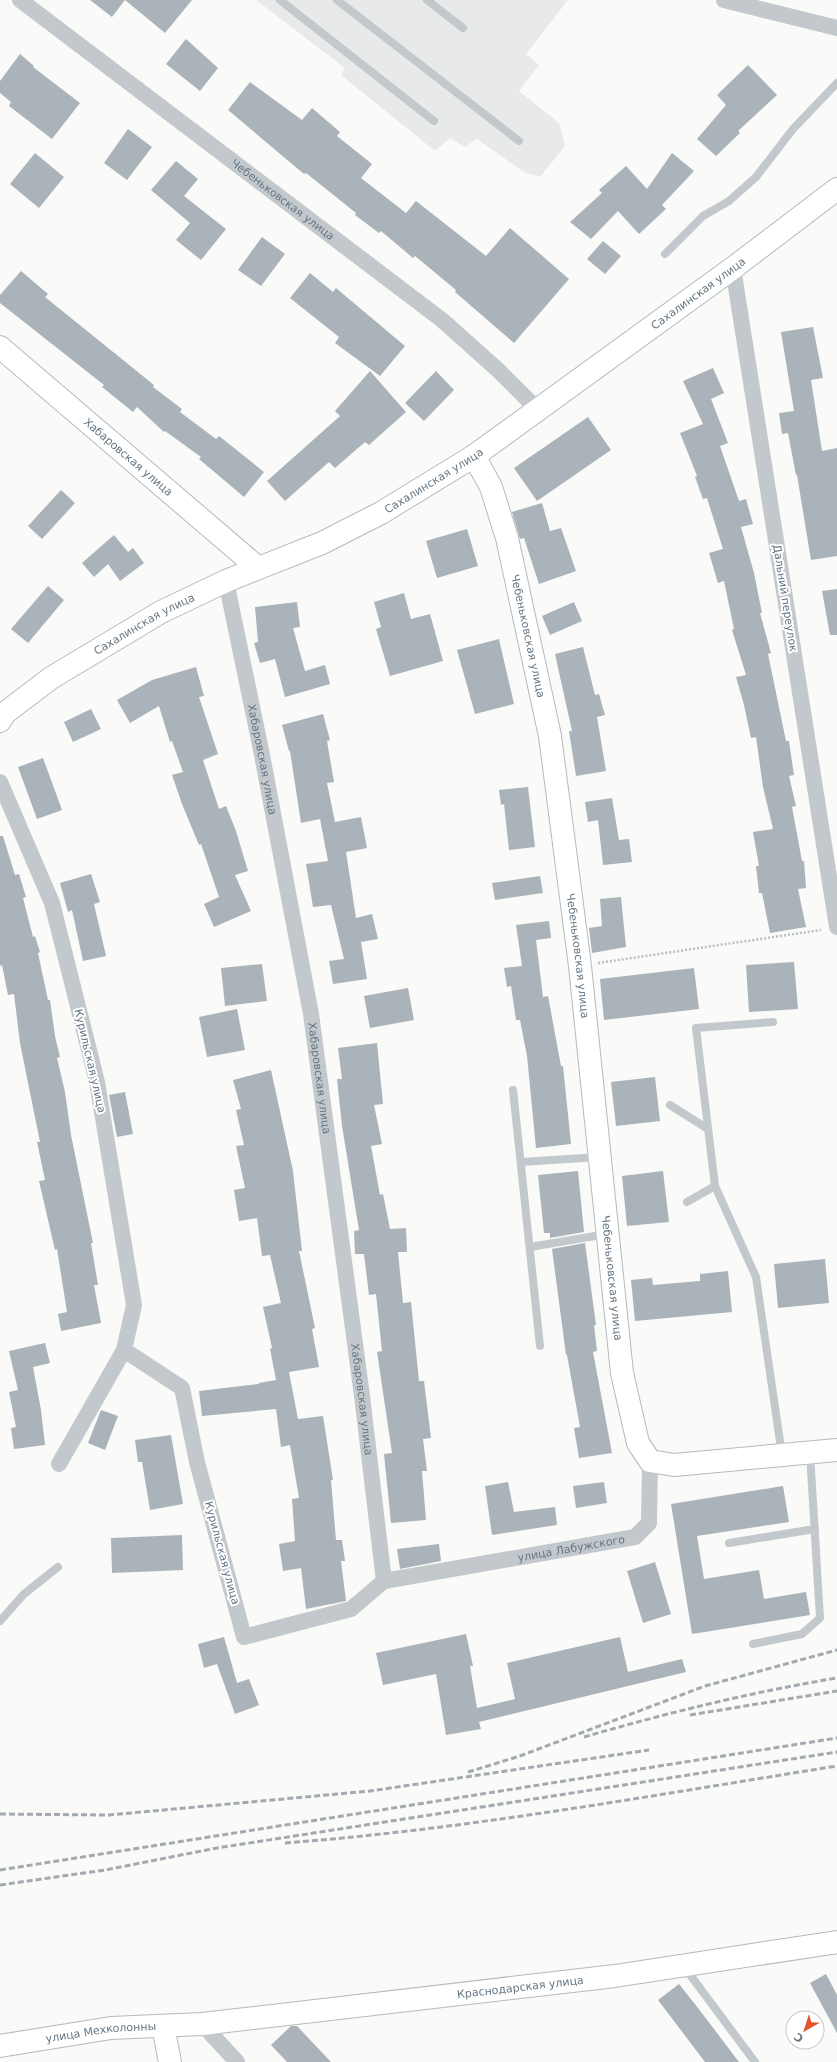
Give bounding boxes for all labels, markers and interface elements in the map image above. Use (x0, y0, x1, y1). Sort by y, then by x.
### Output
street label: Чебеньковская улица (229, 156, 337, 243)
street label: Сахалинская улица (648, 255, 748, 332)
street label: Хабаровская улица (81, 415, 175, 498)
street label: Сахалинская улица (382, 445, 486, 516)
street label: Дальний переулок (770, 543, 800, 653)
street label: Чебеньковская улица (509, 573, 548, 699)
street label: Сахалинская улица (91, 591, 197, 657)
street label: Хабаровская улица (245, 703, 280, 816)
street label: Чебеньковская улица (564, 892, 592, 1019)
street label: Курильская улица (72, 1008, 108, 1114)
street label: Хабаровская улица (306, 1021, 333, 1135)
street label: Чебеньковская улица (599, 1215, 625, 1341)
street label: Хабаровская улица (349, 1343, 375, 1456)
street label: Курильская улица (202, 1500, 242, 1606)
street label: улица Лабужского (516, 1532, 626, 1564)
street label: Краснодарская улица (456, 1973, 584, 2001)
north arrow (785, 2010, 825, 2050)
street label: улица Мехколонны (45, 2020, 157, 2045)
text: С (792, 2030, 806, 2045)

